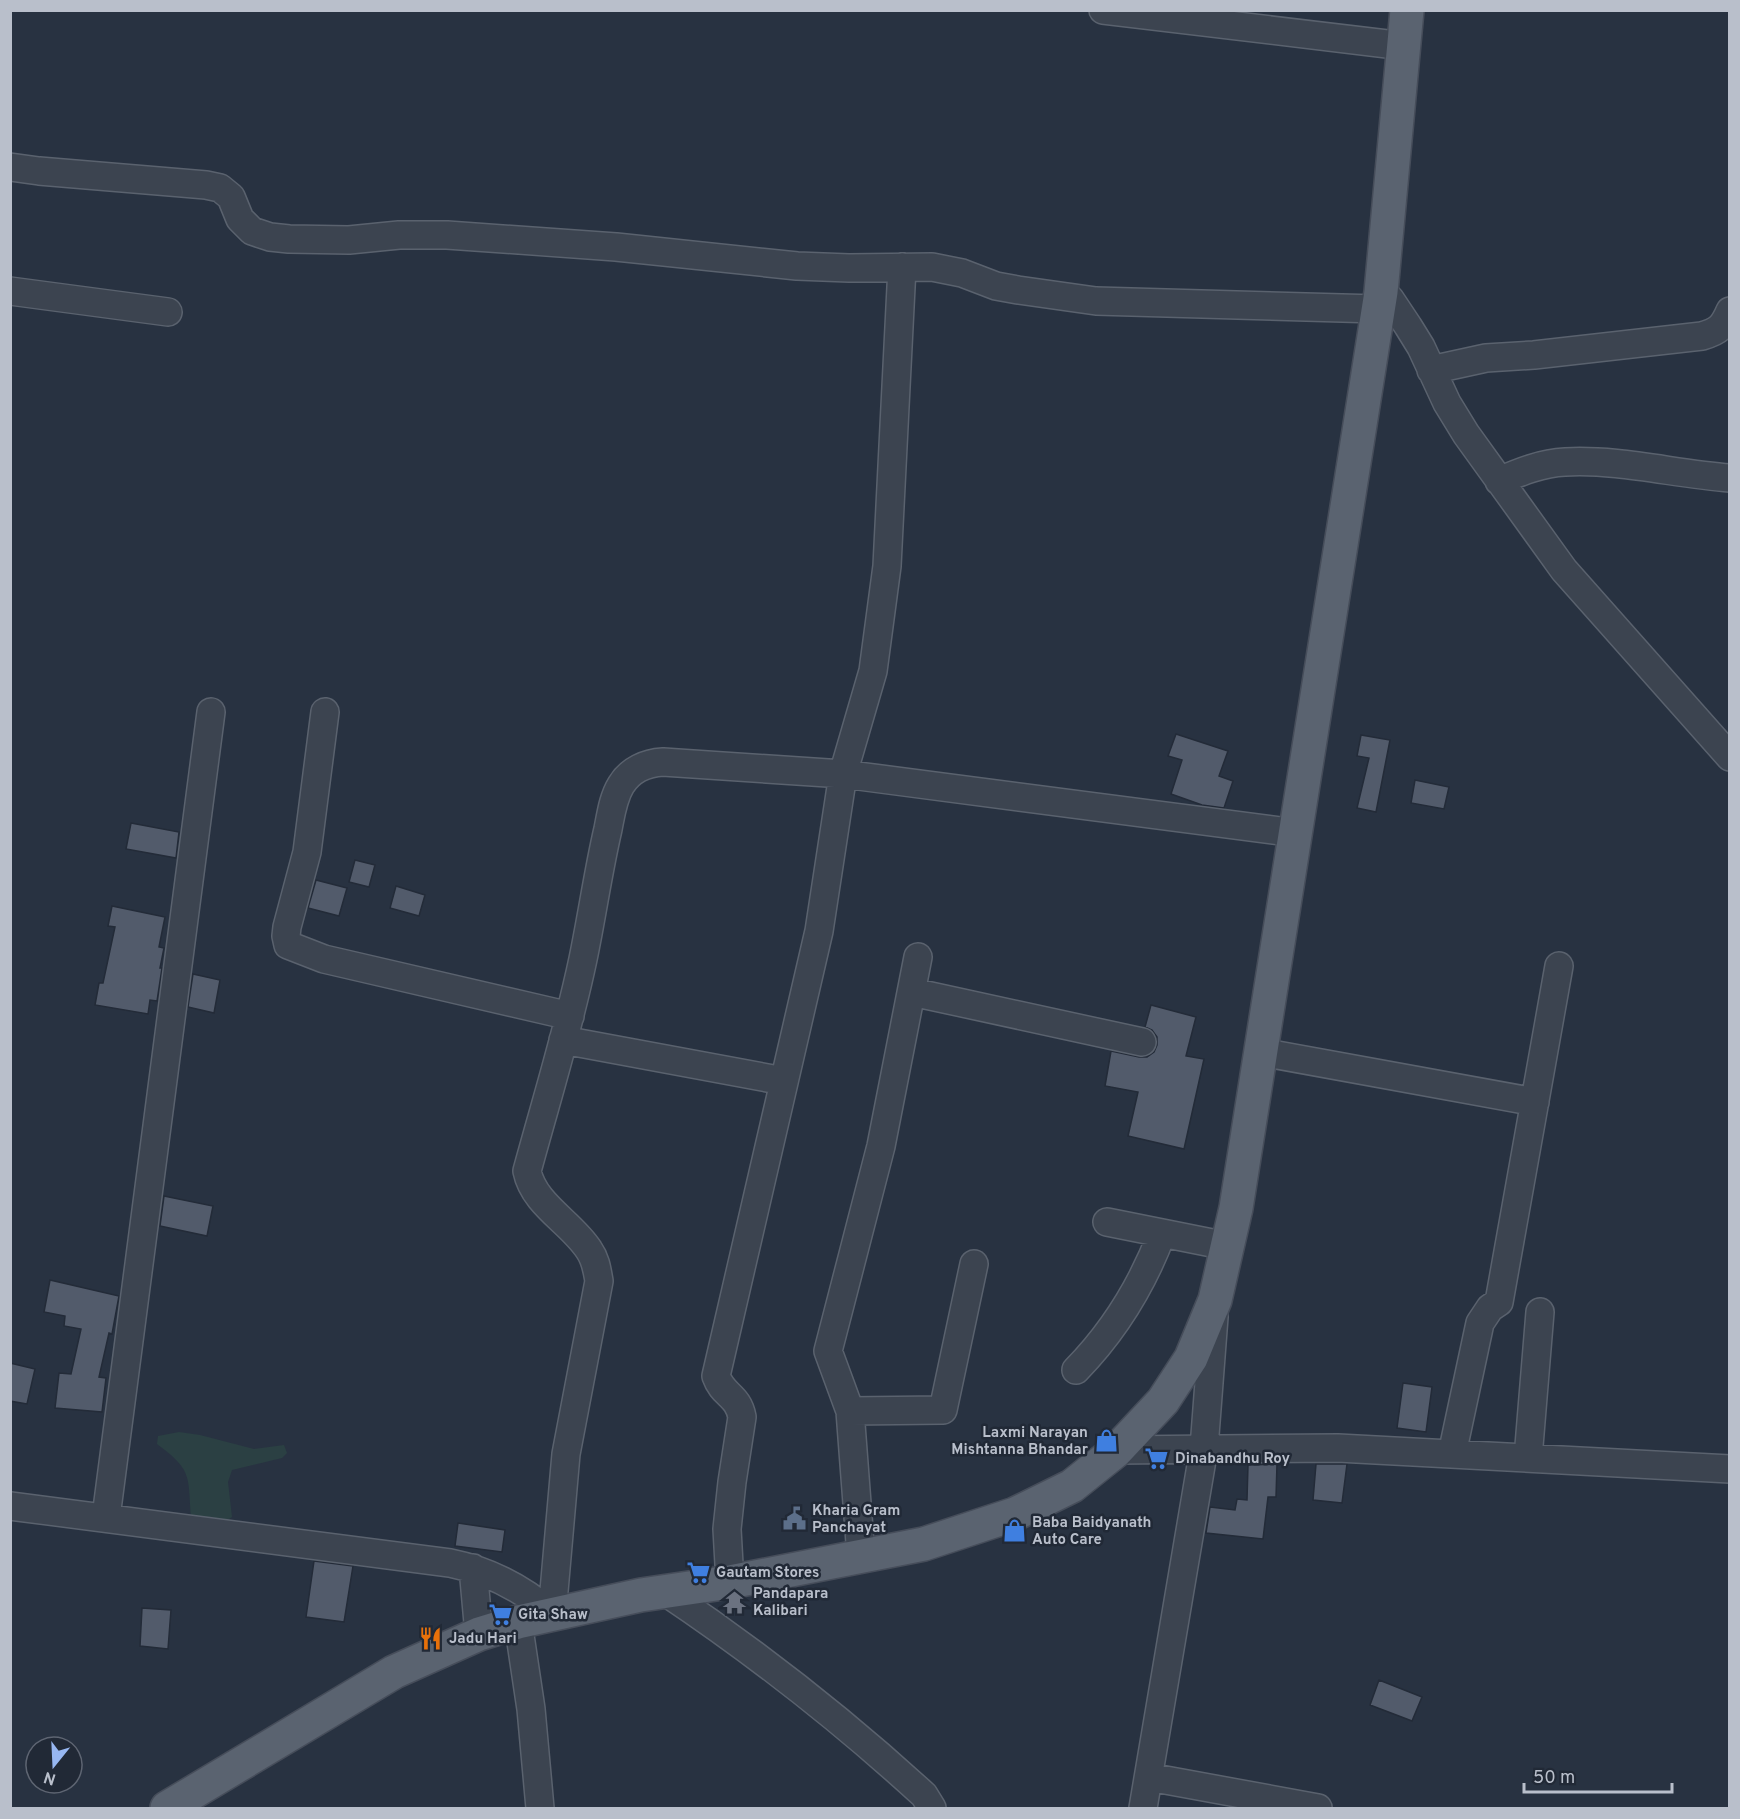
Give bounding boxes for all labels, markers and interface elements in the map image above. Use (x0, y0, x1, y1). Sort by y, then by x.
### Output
place label: Laxmi Narayan Mishtanna Bhandar (951, 1424, 1089, 1460)
shop icon: Laxmi Narayan Mishtanna Bhandar (1093, 1428, 1119, 1454)
supermarket icon: Dinabandhu Roy (1144, 1445, 1170, 1471)
place label: Dinabandhu Roy (1175, 1450, 1291, 1469)
place label: Kharia Gram Panchayat (812, 1502, 900, 1538)
public building icon: Kharia Gram Panchayat (781, 1506, 807, 1532)
place label: Baba Baidyanath Auto Care (1032, 1514, 1151, 1550)
shop icon: Baba Baidyanath Auto Care (1001, 1518, 1027, 1544)
supermarket icon: Gautam Stores (685, 1559, 711, 1585)
place label: Gautam Stores (716, 1564, 819, 1583)
place label: Pandapara Kalibari (753, 1585, 828, 1621)
temple icon: Pandapara Kalibari (722, 1589, 748, 1615)
supermarket icon: Gita Shaw (487, 1601, 513, 1627)
place label: Gita Shaw (518, 1606, 588, 1625)
restaurant icon: Jadu Hari (418, 1625, 444, 1651)
place label: Jadu Hari (449, 1630, 517, 1649)
north arrow (24, 1735, 84, 1795)
scale bar (1524, 1756, 1672, 1794)
text: N (41, 1766, 59, 1789)
text: 50 m (1533, 1767, 1575, 1790)

